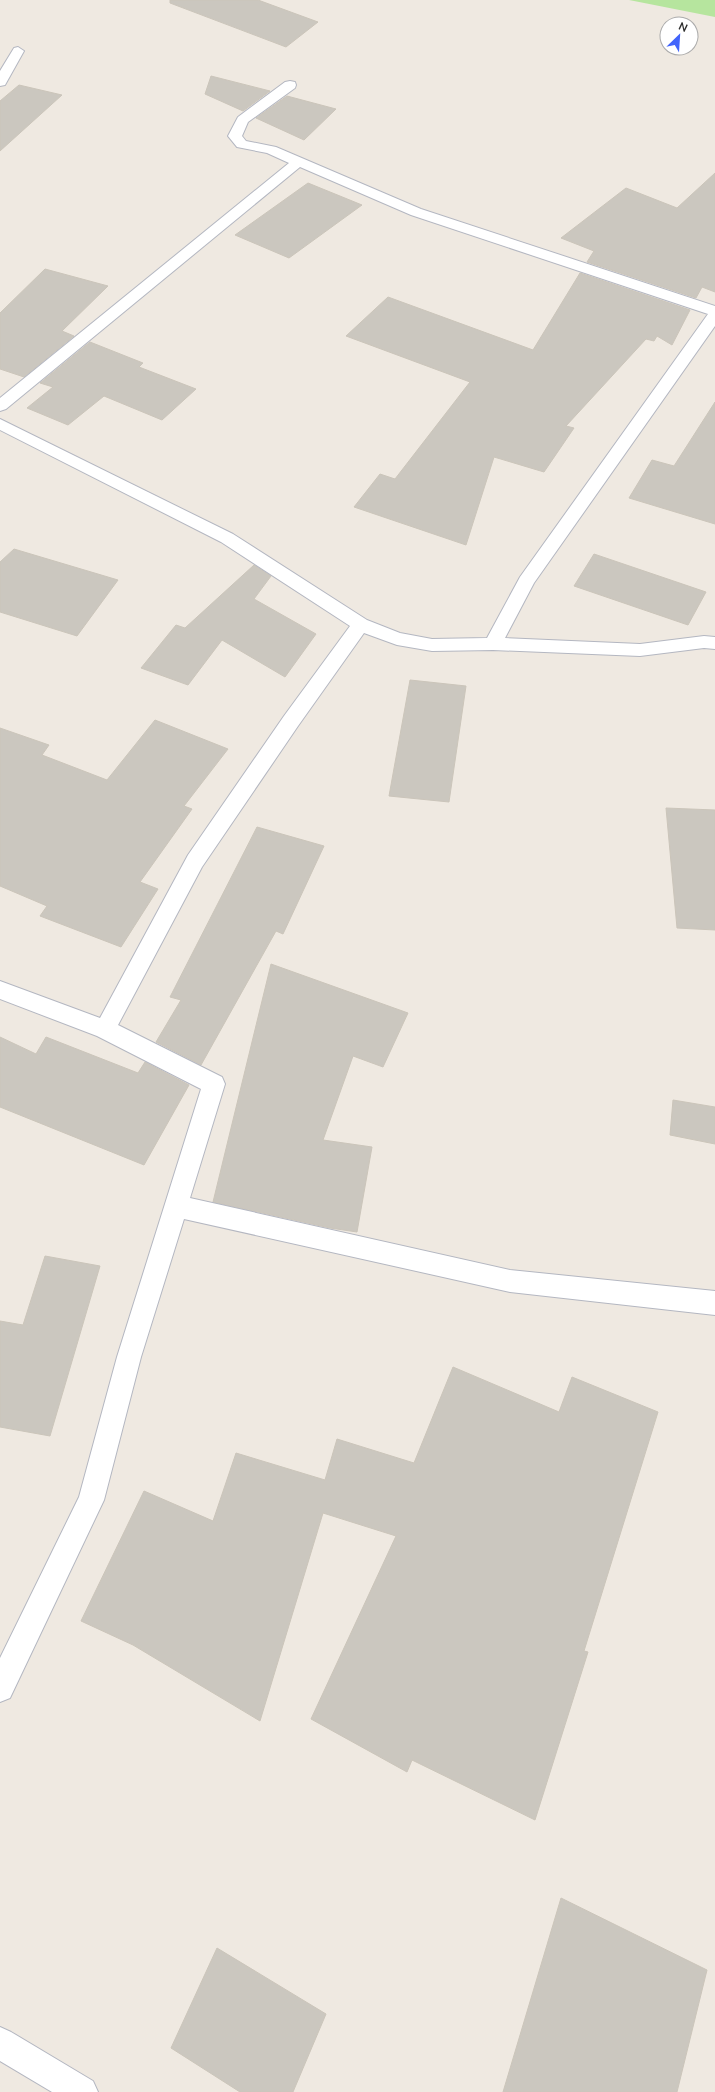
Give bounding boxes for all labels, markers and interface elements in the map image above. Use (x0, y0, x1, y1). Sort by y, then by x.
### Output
north arrow (659, 16, 699, 56)
text: N (677, 19, 690, 35)

